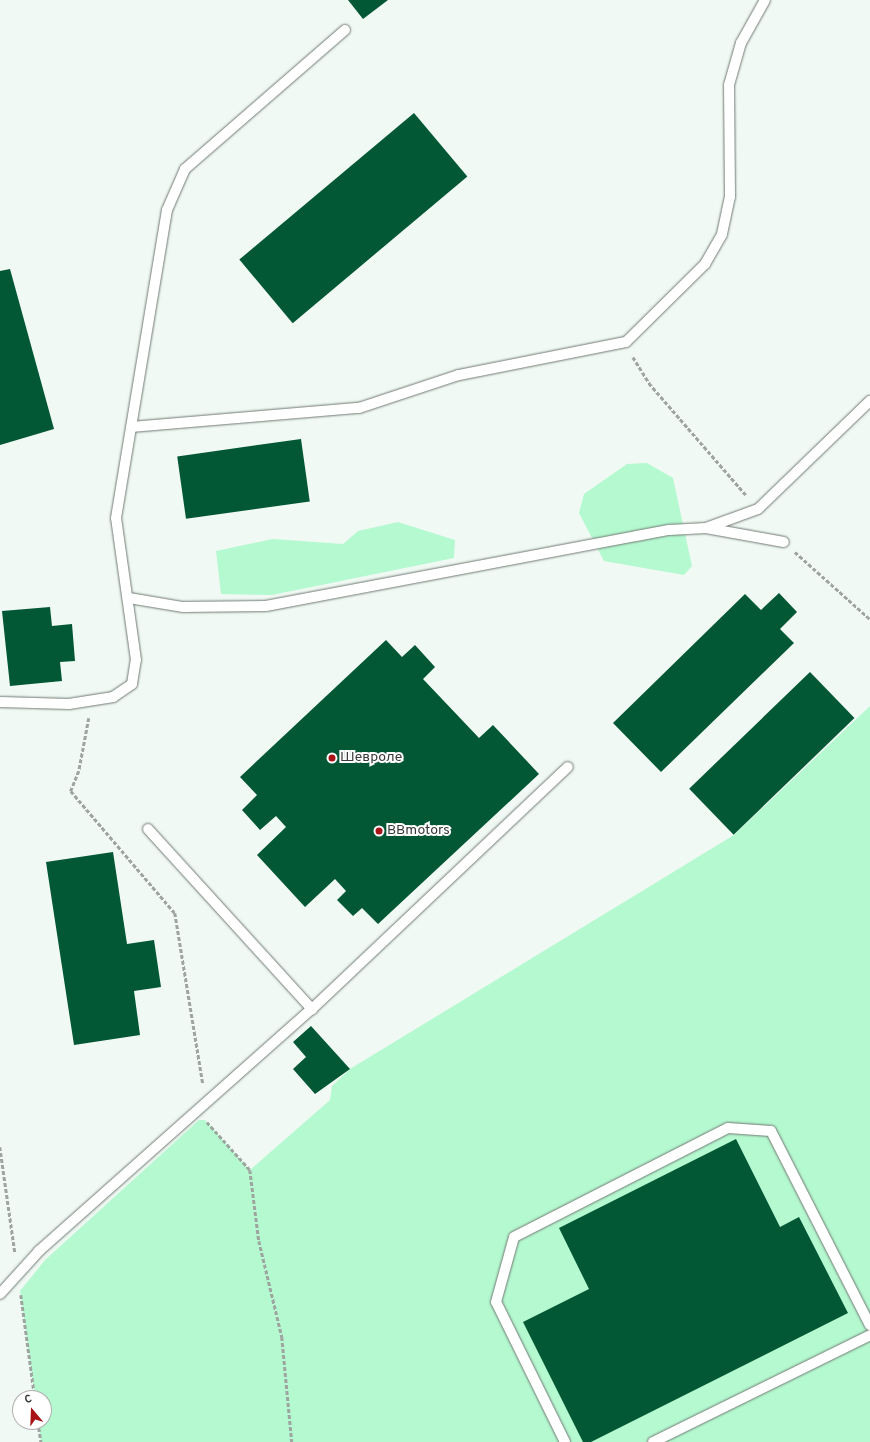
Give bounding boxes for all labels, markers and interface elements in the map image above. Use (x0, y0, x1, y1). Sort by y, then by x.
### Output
place label: Шевроле (340, 750, 402, 766)
marker: Шевроле (327, 753, 337, 763)
place label: BBmotors (387, 823, 450, 839)
marker: BBmotors (374, 826, 384, 836)
north arrow (12, 1390, 52, 1430)
text: С (23, 1392, 34, 1407)

